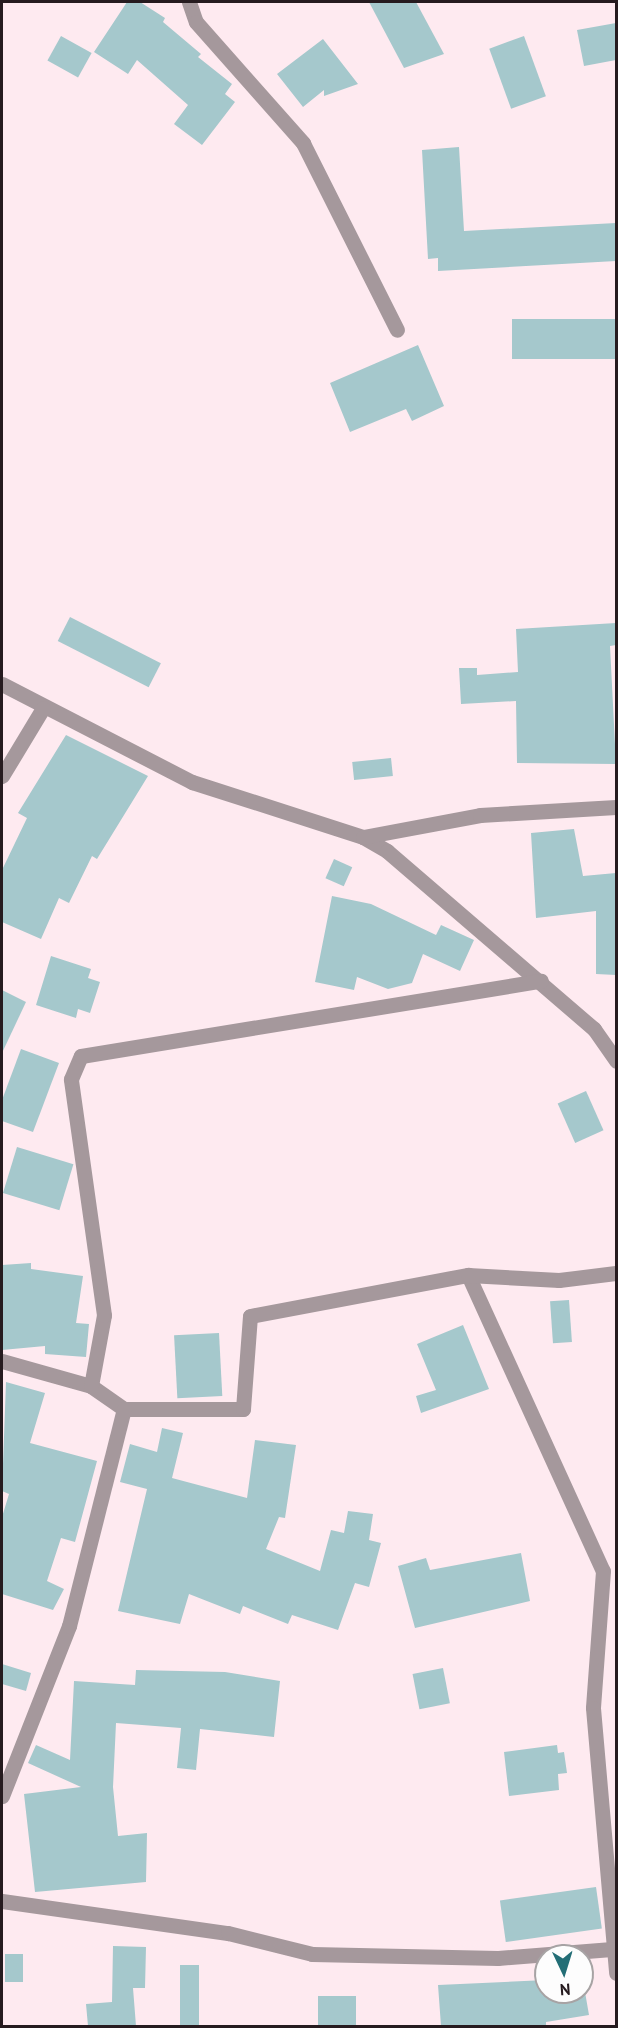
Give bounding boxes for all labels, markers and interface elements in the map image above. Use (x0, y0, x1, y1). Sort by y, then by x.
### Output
north arrow (534, 1944, 594, 2004)
text: N (559, 1980, 571, 2000)

